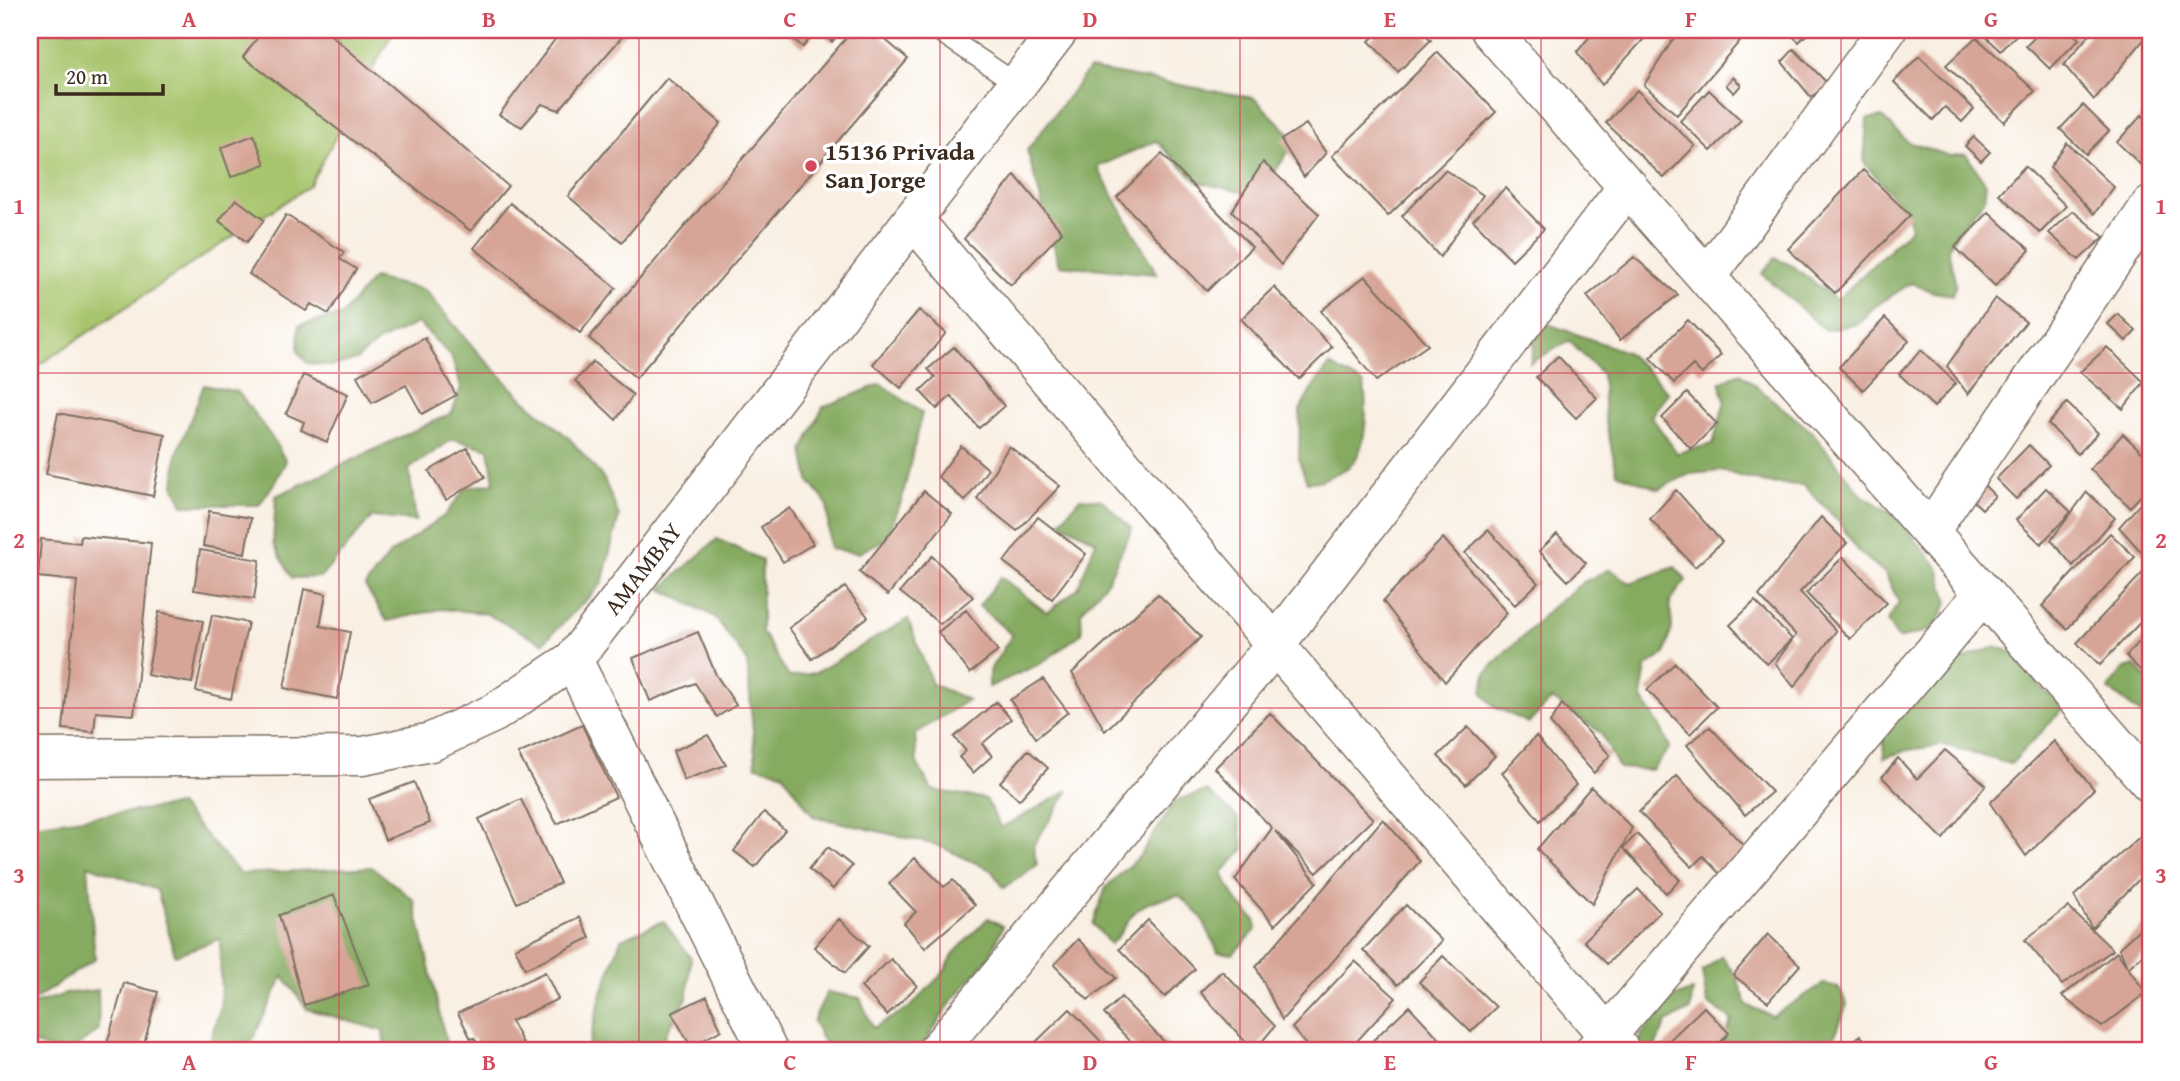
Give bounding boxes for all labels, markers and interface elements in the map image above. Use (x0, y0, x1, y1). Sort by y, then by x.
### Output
text: A (182, 2, 197, 35)
text: B (482, 2, 496, 35)
text: C (783, 2, 797, 35)
text: D (1083, 2, 1098, 35)
text: E (1384, 2, 1396, 35)
text: F (1685, 2, 1697, 35)
text: G (1984, 2, 1998, 35)
scale bar (56, 52, 163, 96)
text: 20 m (66, 61, 108, 92)
place label: 15136 Privada San Jorge (825, 134, 976, 197)
marker: 15136 Privada San Jorge (803, 158, 819, 174)
text: 1 (13, 189, 25, 222)
text: 1 (2155, 189, 2167, 222)
street label: AMAMBAY (595, 515, 690, 622)
text: 2 (13, 523, 25, 556)
text: 2 (2155, 523, 2167, 556)
text: 3 (13, 858, 25, 891)
text: 3 (2155, 858, 2167, 891)
text: A (182, 1045, 197, 1078)
text: B (482, 1045, 496, 1078)
text: C (783, 1045, 797, 1078)
text: D (1083, 1045, 1098, 1078)
text: E (1384, 1045, 1396, 1078)
text: F (1685, 1045, 1697, 1078)
text: G (1984, 1045, 1998, 1078)

